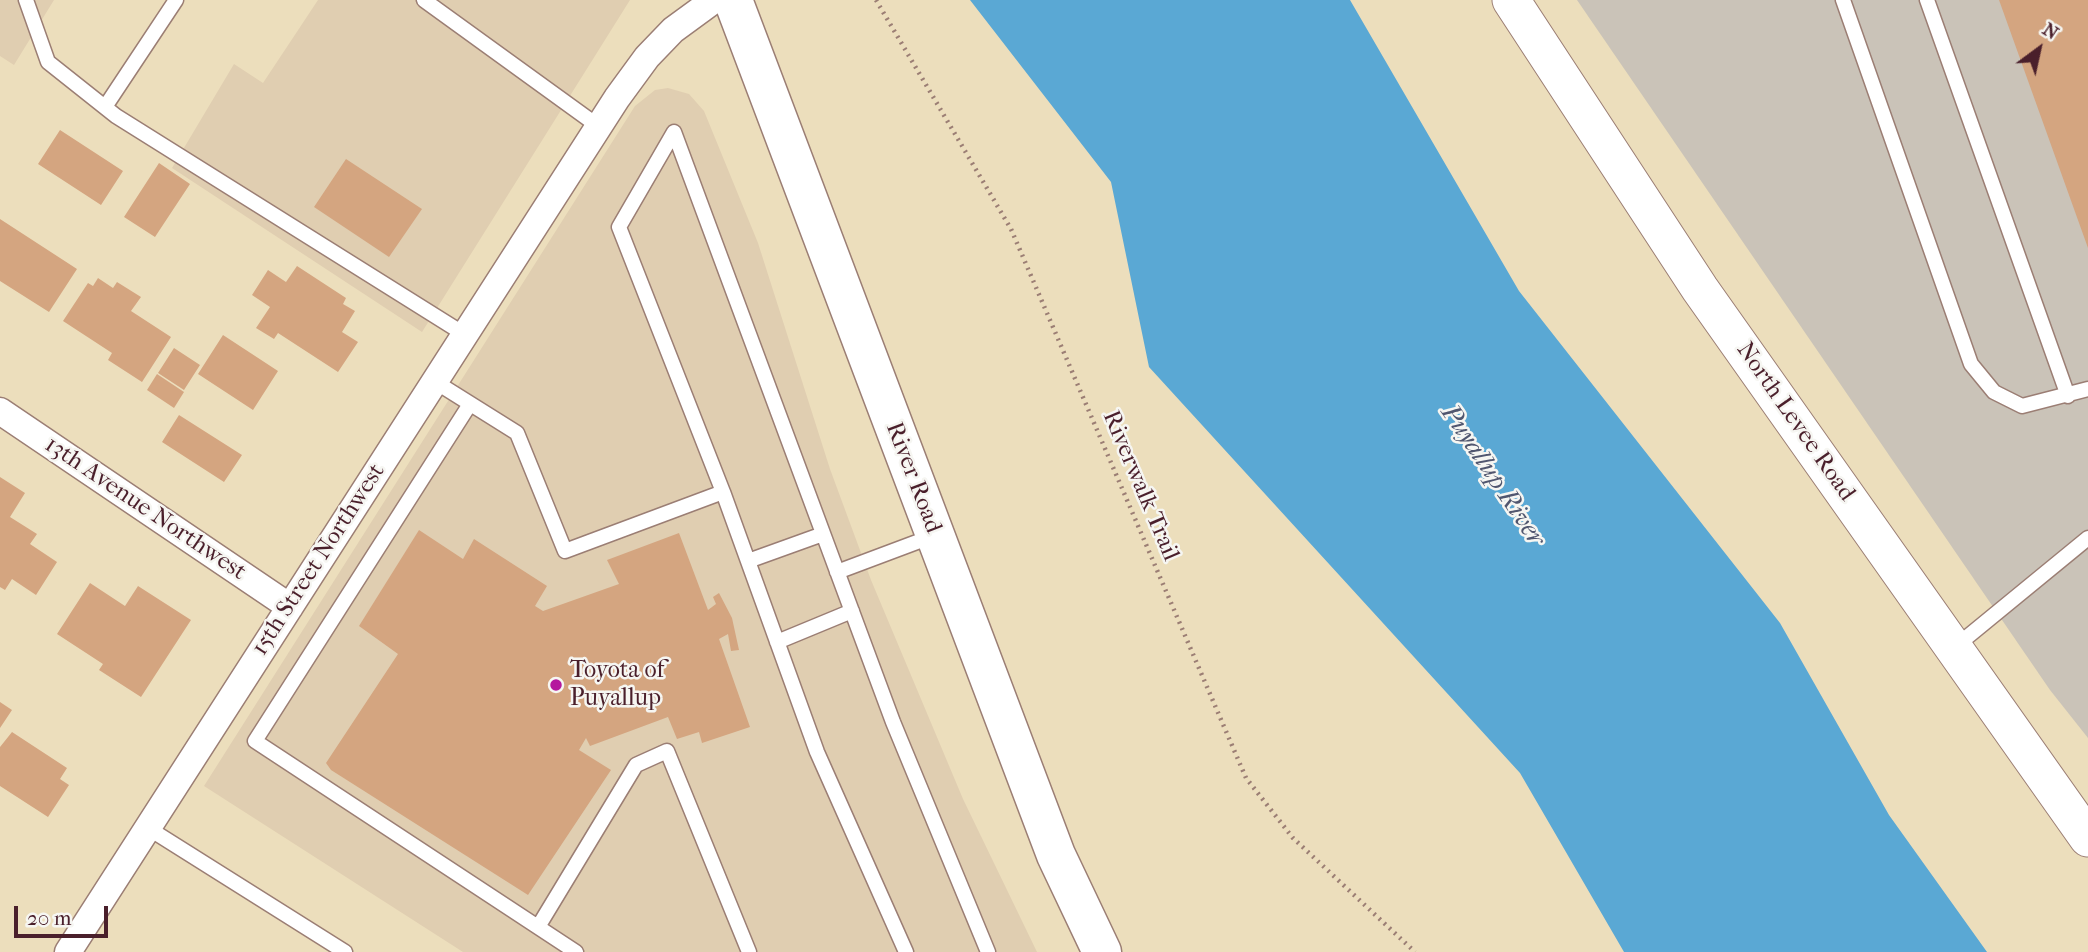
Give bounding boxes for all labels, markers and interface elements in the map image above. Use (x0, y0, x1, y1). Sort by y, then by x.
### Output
north arrow (2004, 14, 2074, 84)
text: N (2038, 18, 2062, 45)
street label: North Levee Road (1729, 337, 1861, 507)
water label: Puyallup River (1433, 399, 1551, 553)
street label: Riverwalk Trail (1095, 407, 1185, 565)
street label: River Road (879, 419, 947, 537)
street label: 13th Avenue Northwest (39, 431, 251, 587)
street label: 15th Street Northwest (246, 459, 392, 661)
place label: Toyota of Puyallup (570, 657, 664, 713)
marker: Toyota of Puyallup (548, 677, 564, 693)
scale bar (18, 892, 112, 936)
text: 20 m (27, 906, 71, 930)

